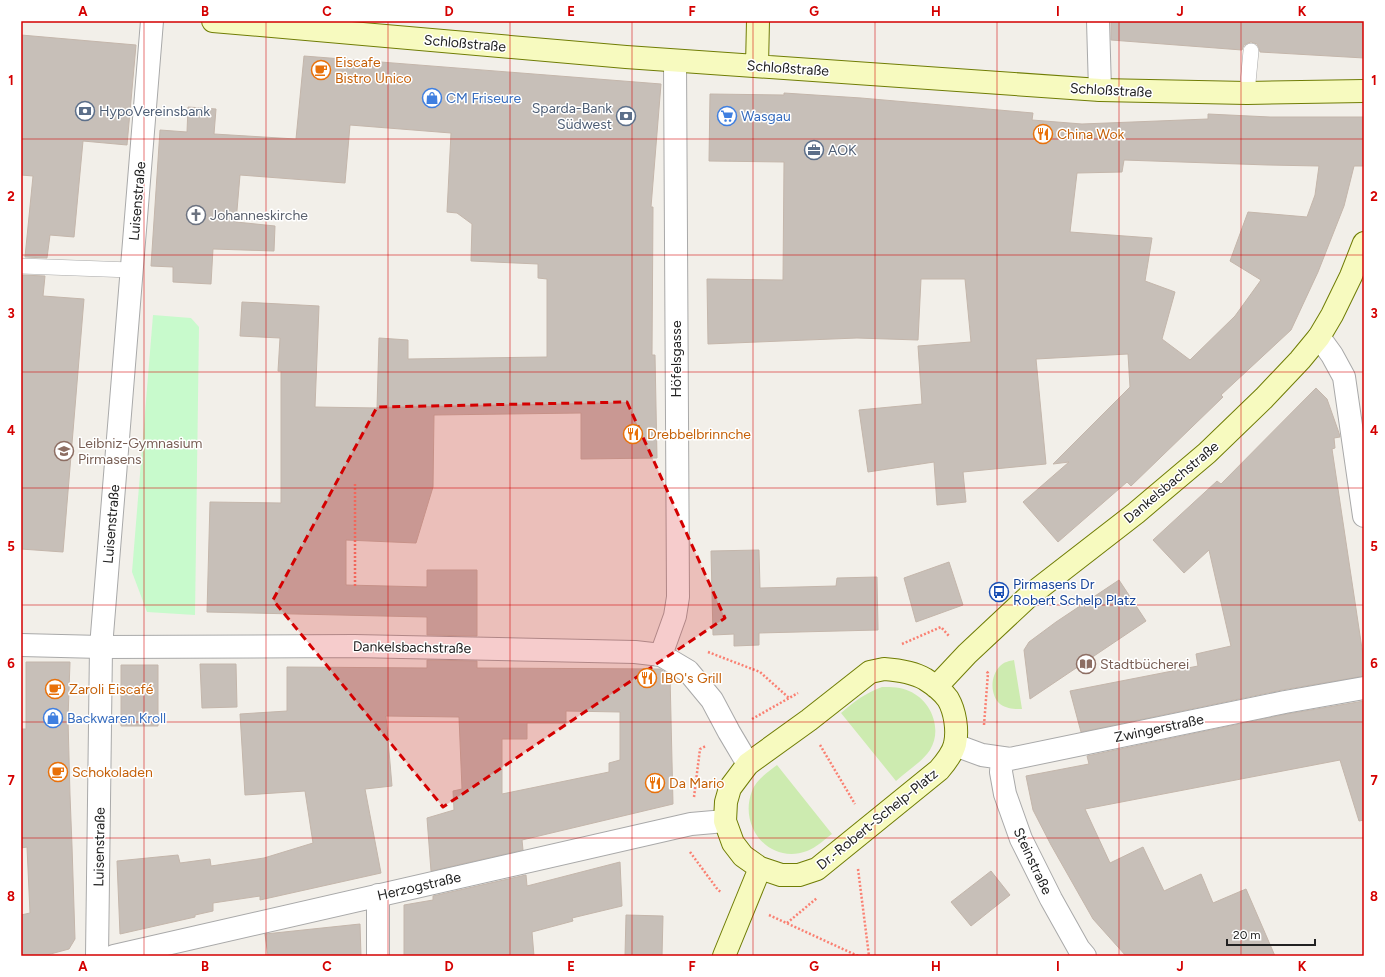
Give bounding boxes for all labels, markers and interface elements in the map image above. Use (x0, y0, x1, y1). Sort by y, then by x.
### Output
text: A (78, 4, 88, 19)
text: B (201, 4, 209, 19)
text: C (322, 4, 332, 19)
text: D (444, 4, 454, 19)
text: E (567, 4, 575, 19)
text: F (688, 4, 696, 19)
text: G (809, 4, 819, 19)
text: H (931, 4, 941, 19)
text: I (1056, 4, 1060, 19)
text: J (1176, 4, 1184, 19)
text: K (1298, 4, 1307, 19)
street label: Schloßstraße (423, 31, 507, 56)
place label: Eiscafe Bistro Unico (335, 54, 412, 87)
street label: Schloßstraße (746, 57, 830, 80)
cafe icon: Eiscafe Bistro Unico (310, 59, 332, 81)
text: 1 (8, 73, 14, 88)
text: 1 (1371, 73, 1377, 88)
street label: Schloßstraße (1069, 80, 1153, 101)
shop icon: CM Friseure (421, 87, 443, 109)
place label: CM Friseure (446, 90, 522, 107)
bank icon: HypoVereinsbank (74, 100, 96, 122)
place label: Sparda-Bank Südwest (532, 100, 612, 133)
place label: HypoVereinsbank (99, 103, 210, 120)
bank icon: Sparda-Bank Südwest (615, 105, 637, 127)
supermarket icon: Wasgau (716, 105, 738, 127)
place label: Wasgau (741, 108, 791, 125)
restaurant icon: China Wok (1032, 123, 1054, 145)
place label: China Wok (1057, 126, 1125, 143)
office icon: AOK (803, 139, 825, 161)
place label: AOK (828, 142, 857, 159)
street label: Luisenstraße (126, 160, 149, 241)
text: 2 (7, 189, 15, 204)
text: 2 (1370, 189, 1378, 204)
church icon: Johanneskirche (185, 204, 207, 226)
place label: Johanneskirche (210, 207, 308, 224)
text: 3 (7, 306, 15, 321)
text: 3 (1370, 306, 1378, 321)
street label: Höfelsgasse (668, 320, 685, 398)
text: 4 (7, 423, 15, 438)
restaurant icon: Drebbelbrinnche (622, 423, 644, 445)
text: 4 (1370, 423, 1378, 438)
place label: Drebbelbrinnche (647, 426, 751, 443)
place label: Leibniz-Gymnasium Pirmasens (78, 435, 203, 468)
street label: Dankelsbachstraße (1120, 438, 1222, 527)
school or university icon: Leibniz-Gymnasium Pirmasens (53, 440, 75, 462)
street label: Luisenstraße (100, 483, 123, 564)
text: 5 (7, 539, 15, 554)
text: 5 (1370, 539, 1378, 554)
place label: Pirmasens Dr Robert Schelp Platz (1013, 576, 1136, 609)
bus stop icon: Pirmasens Dr Robert Schelp Platz (988, 581, 1010, 603)
street label: Dankelsbachstraße (353, 638, 472, 657)
library icon: Stadtbücherei (1075, 653, 1097, 675)
text: 6 (7, 656, 15, 671)
place label: Stadtbücherei (1100, 656, 1189, 673)
text: 6 (1370, 656, 1378, 671)
restaurant icon: IBO's Grill (636, 667, 658, 689)
place label: IBO's Grill (661, 670, 722, 687)
cafe icon: Zaroli Eiscafé (44, 678, 66, 700)
place label: Zaroli Eiscafé (69, 681, 154, 698)
shop icon: Backwaren Kroll (42, 707, 64, 729)
place label: Backwaren Kroll (67, 710, 166, 727)
street label: Zwingerstraße (1113, 711, 1206, 746)
cafe icon: Schokoladen (47, 761, 69, 783)
place label: Schokoladen (72, 764, 153, 781)
street label: Dr.-Robert-Schelp-Platz (813, 765, 941, 874)
restaurant icon: Da Mario (644, 772, 666, 794)
text: 7 (7, 773, 15, 788)
text: 7 (1370, 773, 1378, 788)
place label: Da Mario (669, 775, 724, 792)
street label: Luisenstraße (90, 807, 109, 887)
street label: Steinstraße (1010, 825, 1056, 898)
street label: Herzogstraße (376, 869, 463, 904)
text: 8 (7, 889, 15, 904)
text: 8 (1370, 889, 1378, 904)
scale bar (1227, 921, 1315, 947)
text: 20 m (1233, 928, 1261, 942)
text: A (78, 959, 88, 974)
text: B (201, 959, 209, 974)
text: C (322, 959, 332, 974)
text: D (444, 959, 454, 974)
text: E (567, 959, 575, 974)
text: F (688, 959, 696, 974)
text: G (809, 959, 819, 974)
text: H (931, 959, 941, 974)
text: I (1056, 959, 1060, 974)
text: J (1176, 959, 1184, 974)
text: K (1298, 959, 1307, 974)

